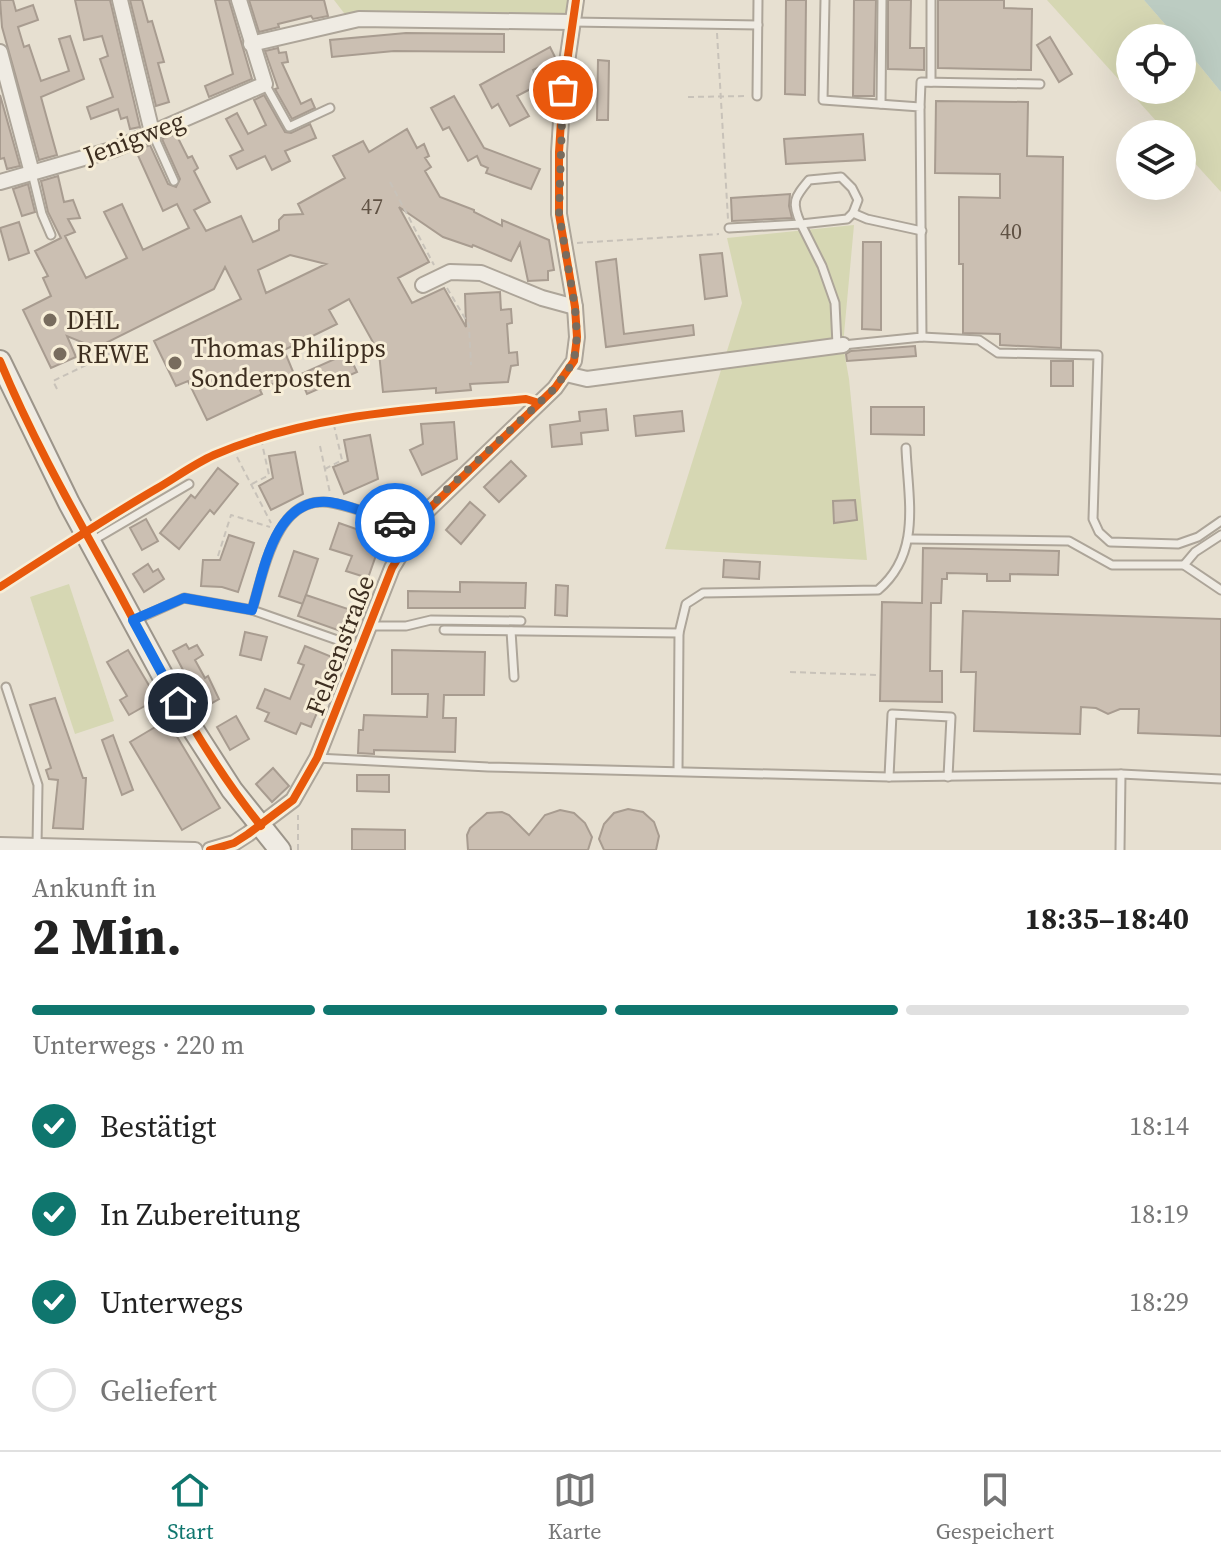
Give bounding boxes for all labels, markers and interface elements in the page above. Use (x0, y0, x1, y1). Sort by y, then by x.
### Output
map controls (1116, 24, 1196, 200)
button: locate (1116, 24, 1196, 104)
pin (529, 56, 597, 124)
icon: bag (541, 68, 585, 112)
street label: Jenigweg (77, 102, 190, 174)
button: layers (1116, 120, 1196, 200)
house number: 47 (361, 191, 383, 221)
house number: 40 (1000, 216, 1022, 246)
place label: DHL (66, 302, 120, 338)
marker: DHL (41, 311, 59, 329)
place label: Thomas Philipps Sonderposten (191, 330, 386, 396)
place label: REWE (76, 336, 149, 372)
marker: REWE (51, 345, 69, 363)
marker: Thomas Philipps Sonderposten (166, 354, 184, 372)
courier (355, 483, 435, 563)
icon: car (373, 501, 417, 545)
street label: Felsenstraße (297, 570, 383, 720)
pin (144, 669, 212, 737)
icon: home (156, 681, 200, 725)
text: Ankunft in (32, 870, 156, 906)
text: 18:35–18:40 (1025, 898, 1189, 939)
text: 2 Min. (32, 900, 182, 971)
text: Unterwegs · 220 m (32, 1027, 244, 1063)
icon: check (32, 1104, 76, 1148)
text: Bestätigt (100, 1106, 216, 1147)
text: 18:14 (1129, 1108, 1189, 1144)
icon: check (32, 1192, 76, 1236)
text: In Zubereitung (100, 1194, 300, 1235)
text: 18:19 (1129, 1196, 1189, 1232)
icon: check (32, 1280, 76, 1324)
text: Unterwegs (100, 1282, 243, 1323)
text: 18:29 (1129, 1284, 1189, 1320)
text: Geliefert (100, 1370, 217, 1411)
tab: Start (167, 1468, 213, 1546)
tab: Karte (548, 1468, 601, 1546)
tab: Gespeichert (936, 1468, 1054, 1546)

